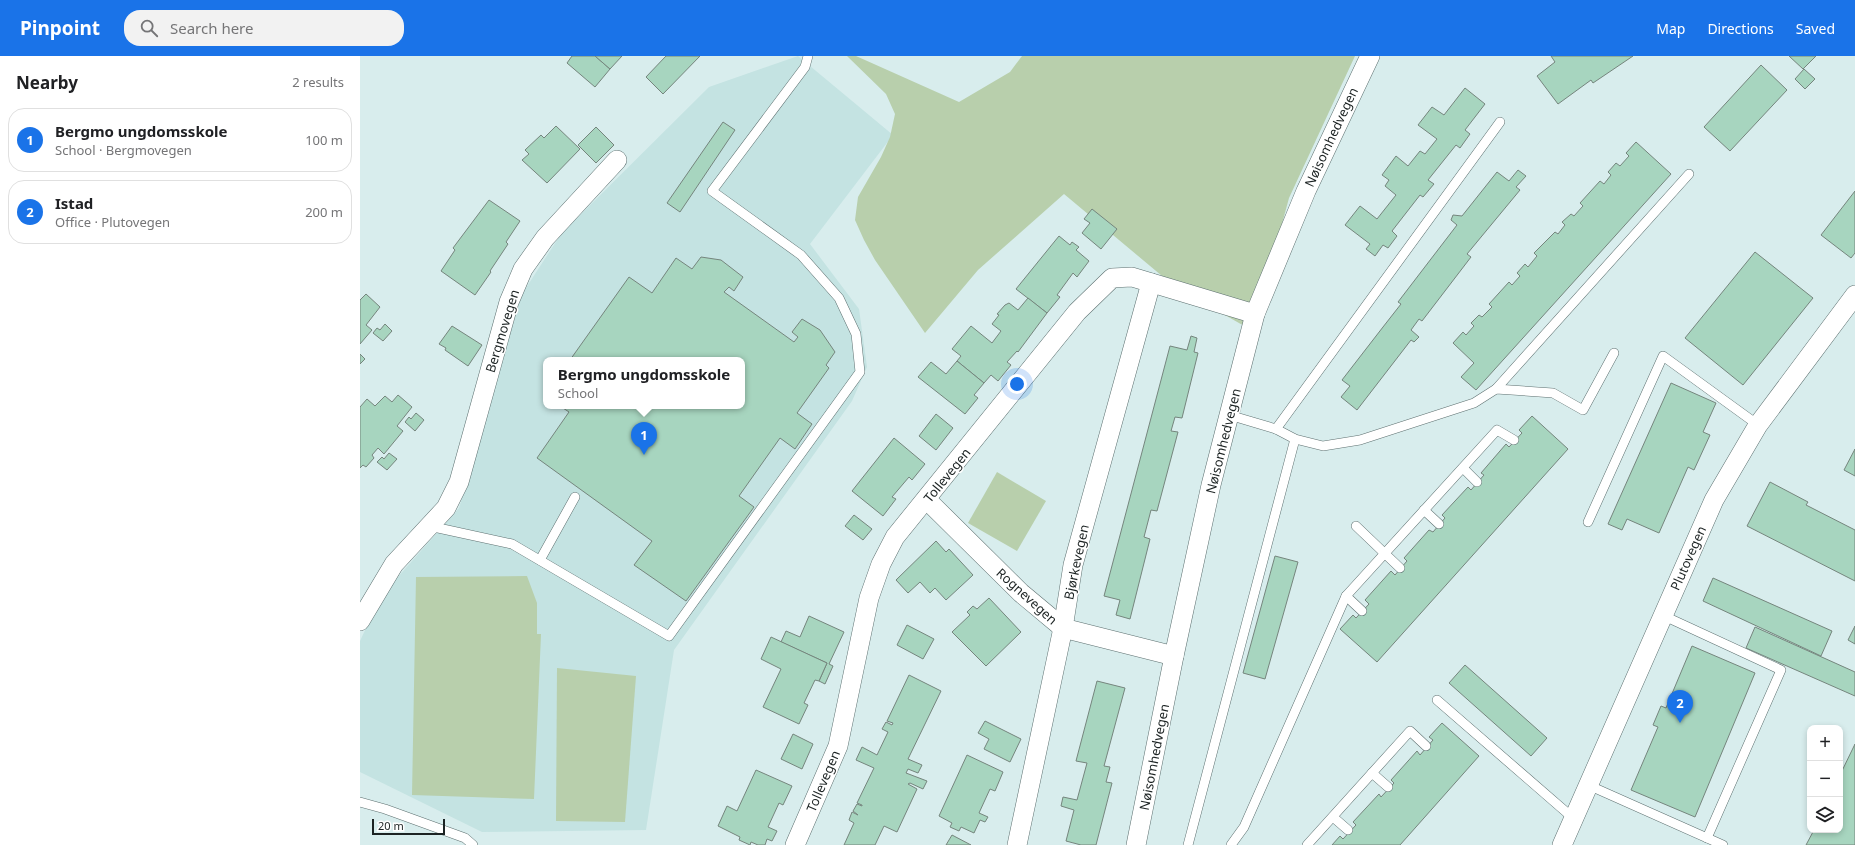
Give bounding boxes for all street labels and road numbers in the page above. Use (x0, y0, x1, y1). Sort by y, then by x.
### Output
street label: Nøisomhedvegen (1300, 84, 1362, 190)
street label: Bergmovegen (481, 287, 523, 375)
street label: Nøisomhedvegen (1201, 386, 1245, 496)
street label: Tollevegen (919, 444, 975, 506)
street label: Bjørkevegen (1059, 523, 1093, 601)
street label: Plutovegen (1666, 523, 1710, 593)
street label: Rognevegen (993, 564, 1061, 628)
street label: Nøisomhedvegen (1135, 702, 1173, 812)
street label: Tollevegen (802, 747, 844, 815)

